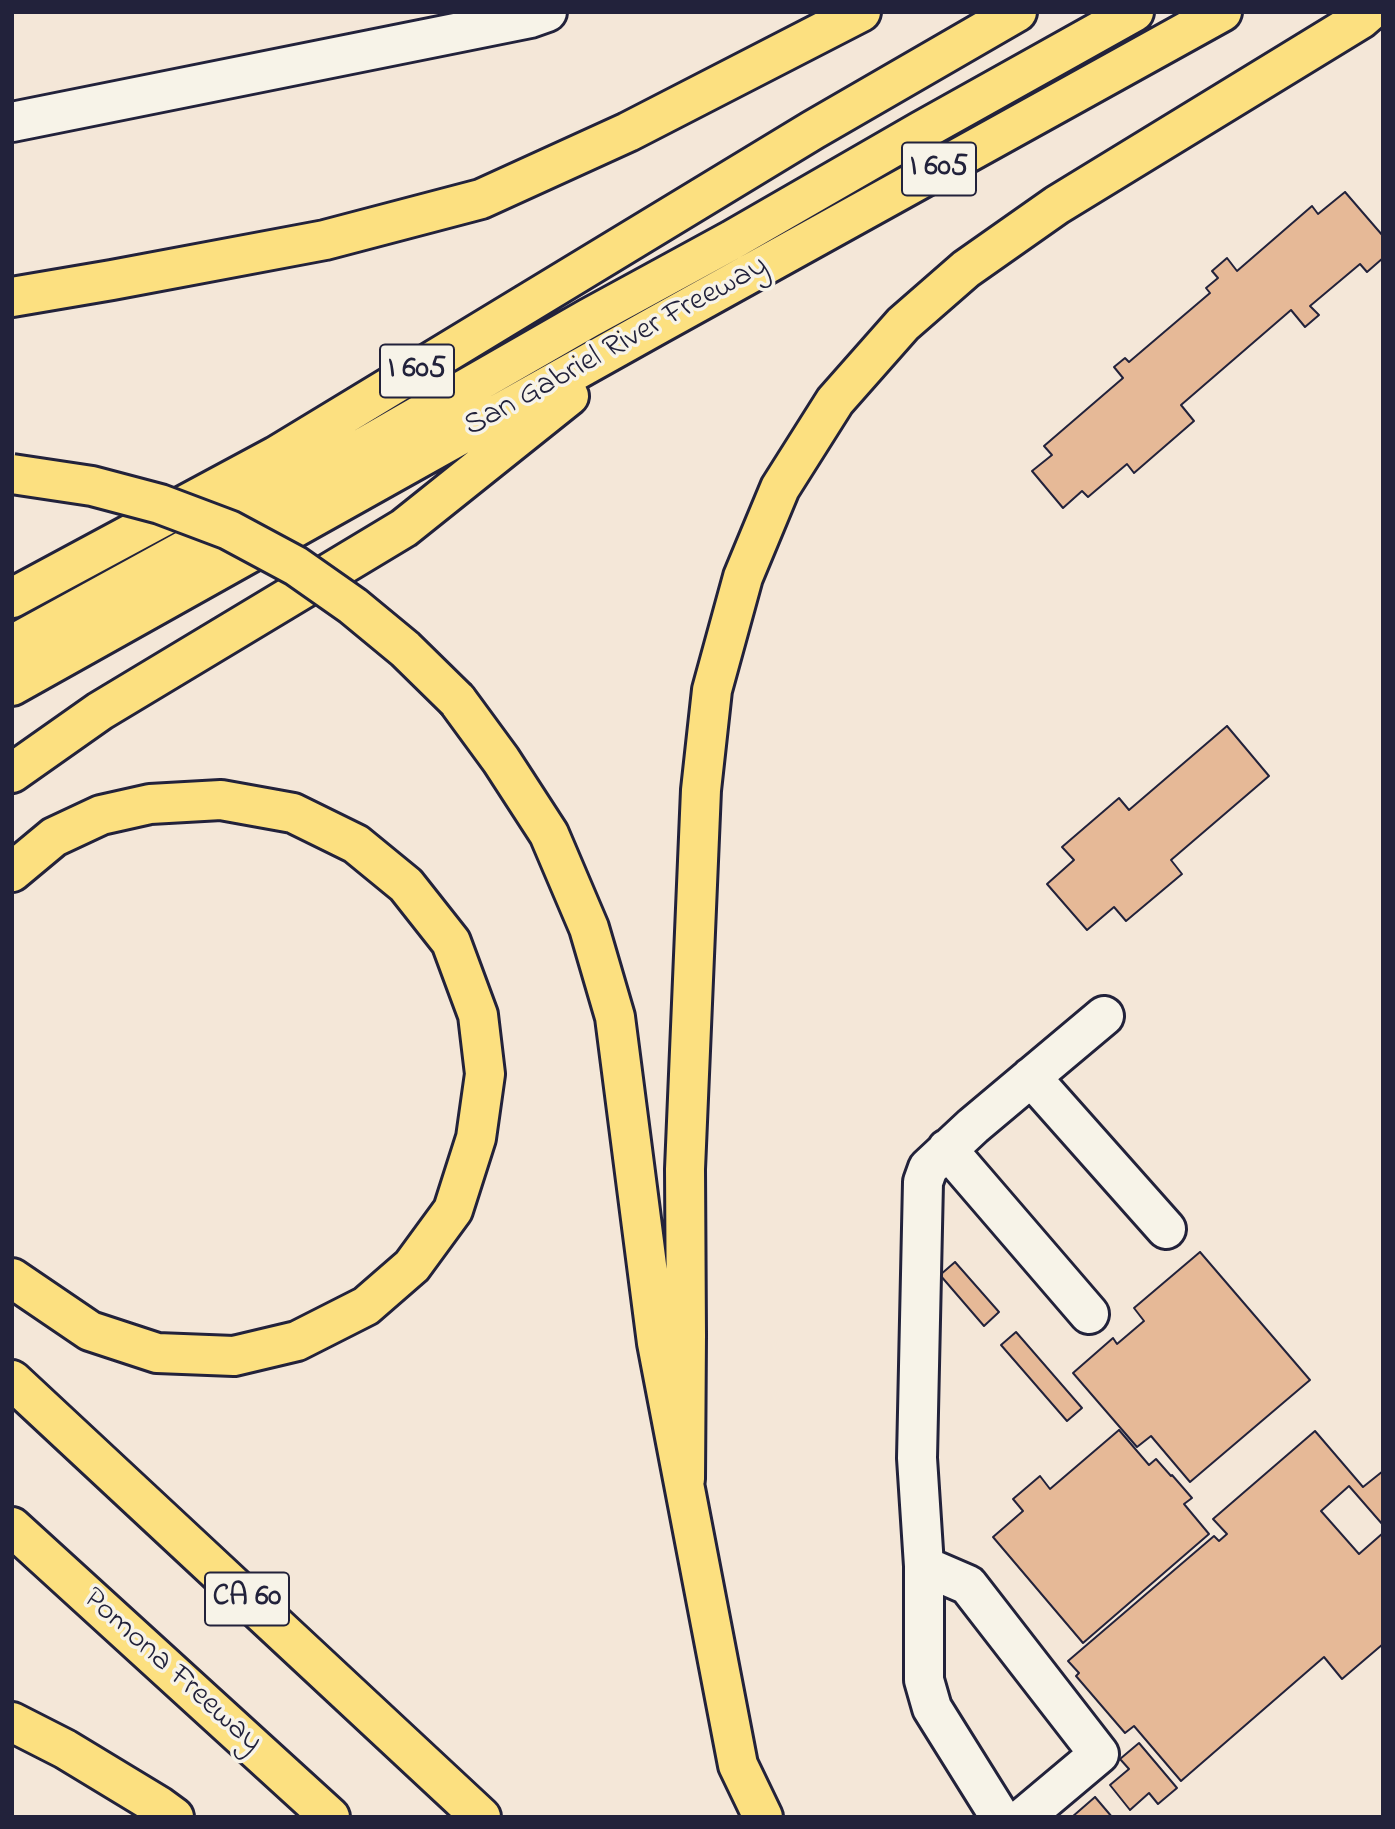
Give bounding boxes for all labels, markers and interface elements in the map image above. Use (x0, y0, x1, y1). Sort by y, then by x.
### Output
road number: I 605 (902, 142, 976, 196)
street label: San Gabriel River Freeway (459, 249, 775, 447)
road number: I 605 (380, 344, 454, 398)
road number: CA 60 (205, 1572, 289, 1625)
street label: Pomona Freeway (73, 1581, 269, 1763)

